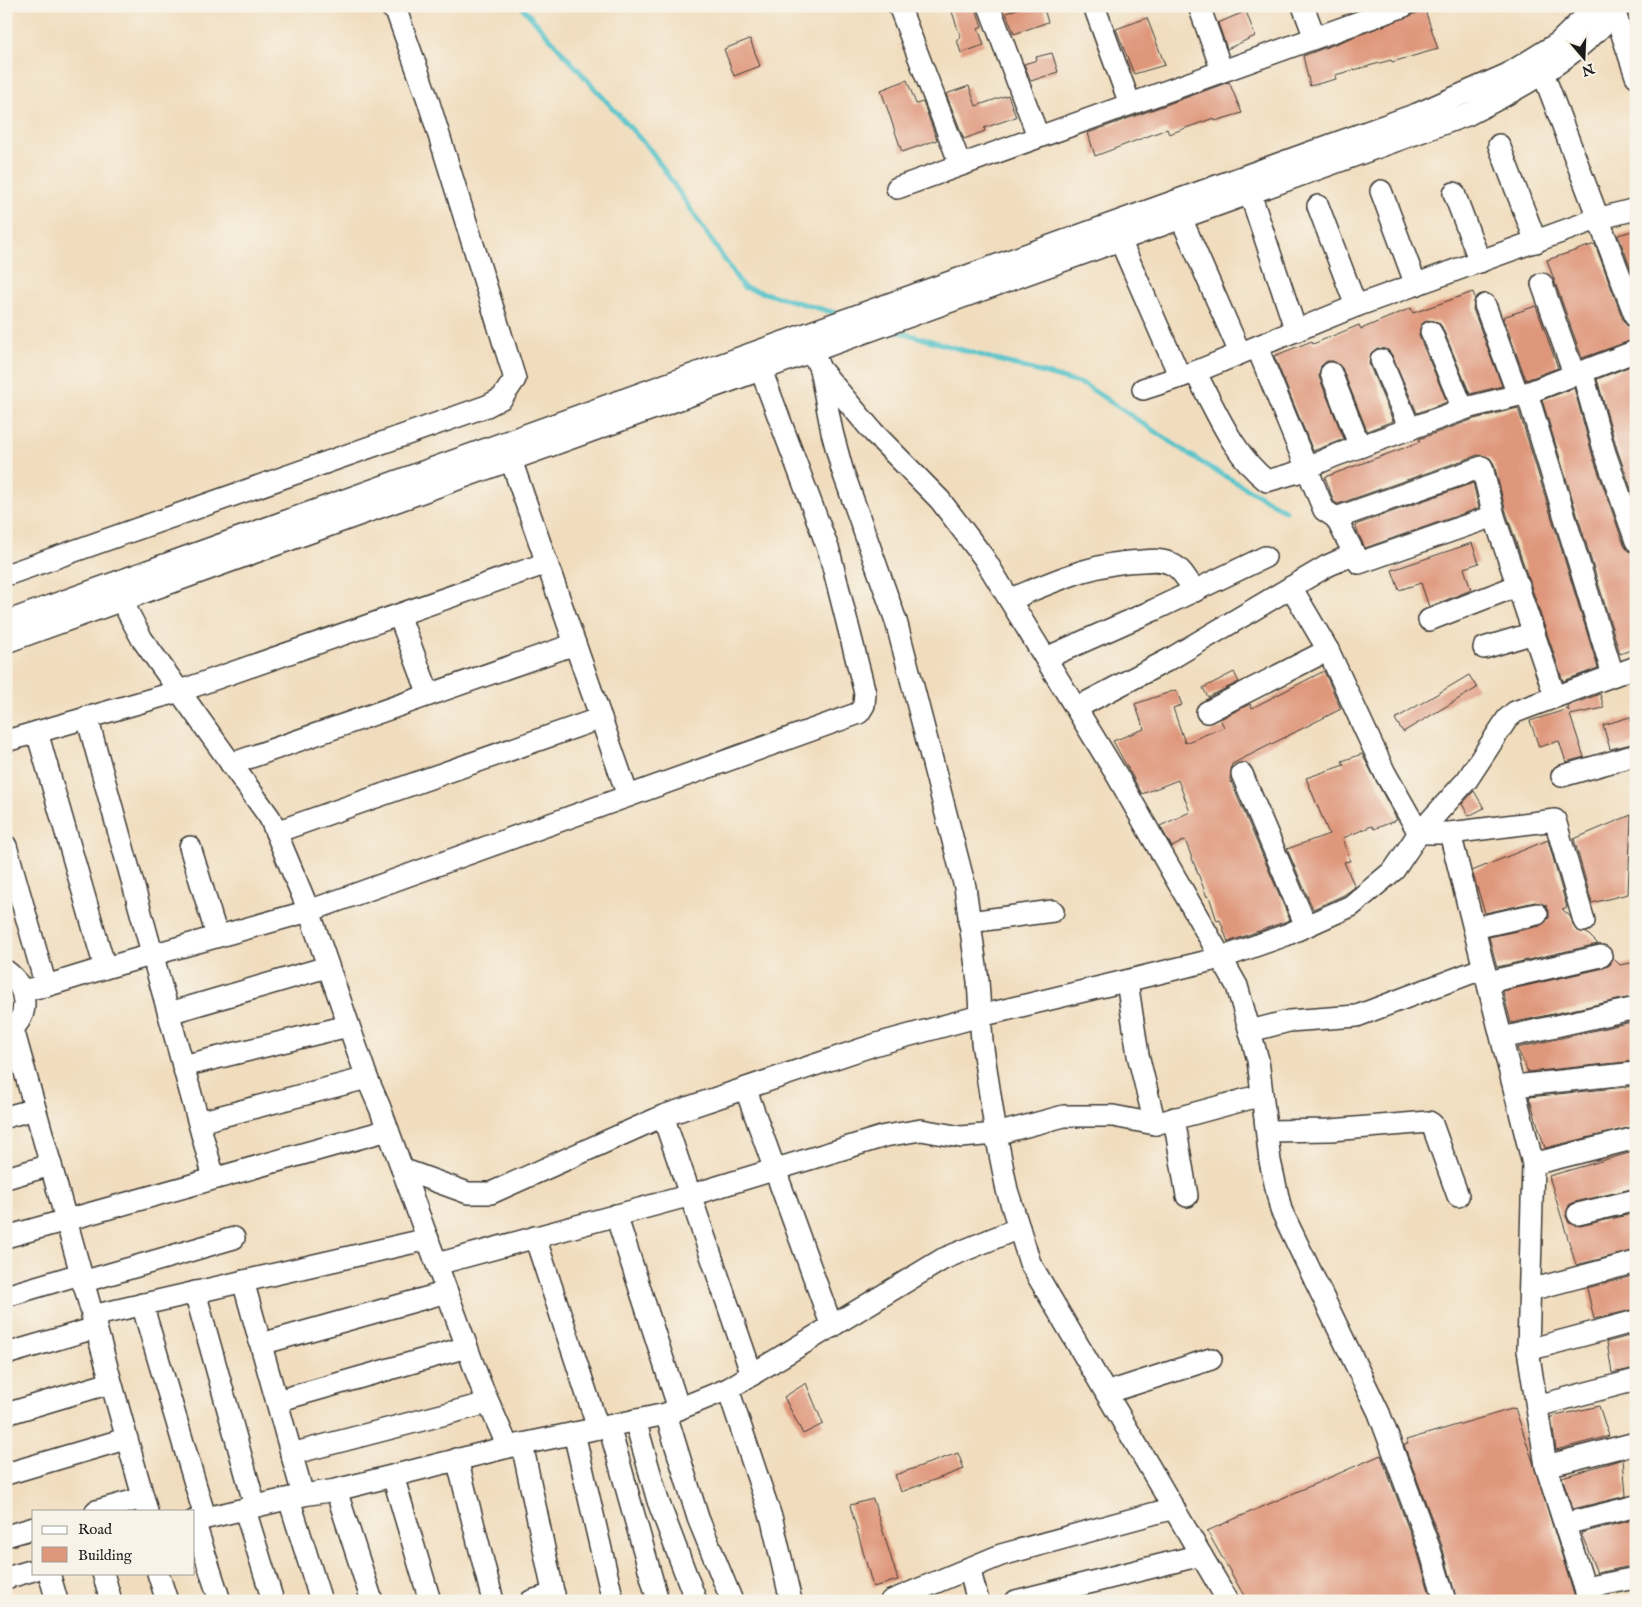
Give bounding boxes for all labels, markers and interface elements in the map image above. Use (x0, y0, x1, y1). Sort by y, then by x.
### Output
north arrow (1560, 32, 1610, 82)
text: N (1579, 59, 1598, 80)
legend (32, 1510, 195, 1574)
text: Road (78, 1520, 113, 1539)
text: Building (78, 1546, 133, 1565)

